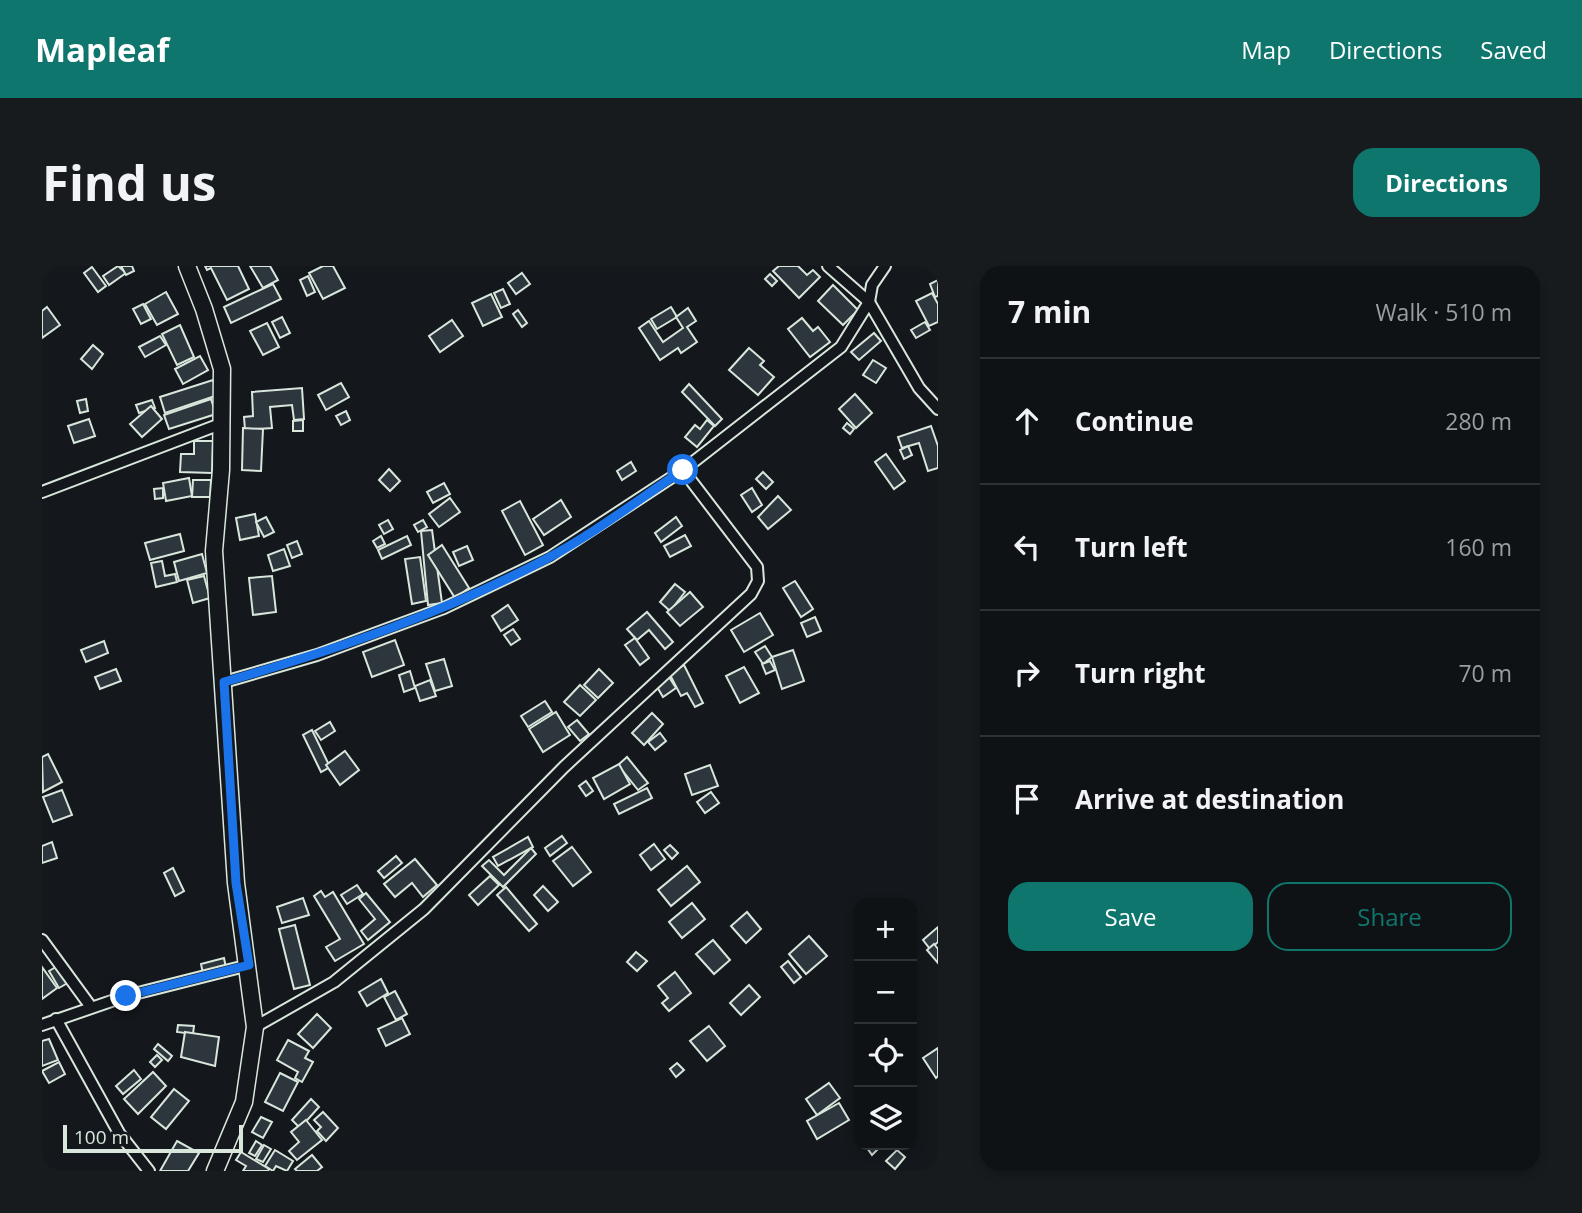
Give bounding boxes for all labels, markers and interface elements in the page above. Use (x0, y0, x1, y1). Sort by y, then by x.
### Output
text: Mapleaf (35, 27, 169, 72)
text: Map (1241, 33, 1291, 66)
text: Directions (1329, 33, 1442, 66)
text: Saved (1480, 33, 1547, 66)
button: Directions (1353, 148, 1540, 217)
text: Find us (42, 149, 216, 215)
text: 7 min (1008, 291, 1091, 332)
text: Walk · 510 m (1375, 296, 1512, 328)
icon: ahead (1008, 402, 1046, 440)
text: Continue (1075, 403, 1194, 439)
text: 280 m (1445, 405, 1512, 437)
route start (667, 454, 698, 485)
icon: left (1008, 528, 1046, 566)
text: Turn left (1075, 529, 1187, 565)
text: 160 m (1445, 531, 1512, 563)
icon: right (1008, 654, 1046, 692)
text: Turn right (1075, 655, 1206, 691)
text: 70 m (1458, 657, 1512, 689)
icon: arrive (1008, 780, 1046, 818)
text: Arrive at destination (1075, 781, 1344, 817)
button: Save (1008, 882, 1253, 951)
button: Share (1267, 882, 1512, 951)
map controls (854, 898, 917, 1150)
button: + (854, 898, 917, 961)
button: − (854, 961, 917, 1024)
route end (110, 980, 141, 1011)
button: locate (854, 1024, 917, 1087)
button: layers (854, 1087, 917, 1150)
scale bar (63, 1122, 243, 1154)
text: 100 m (74, 1124, 129, 1150)

